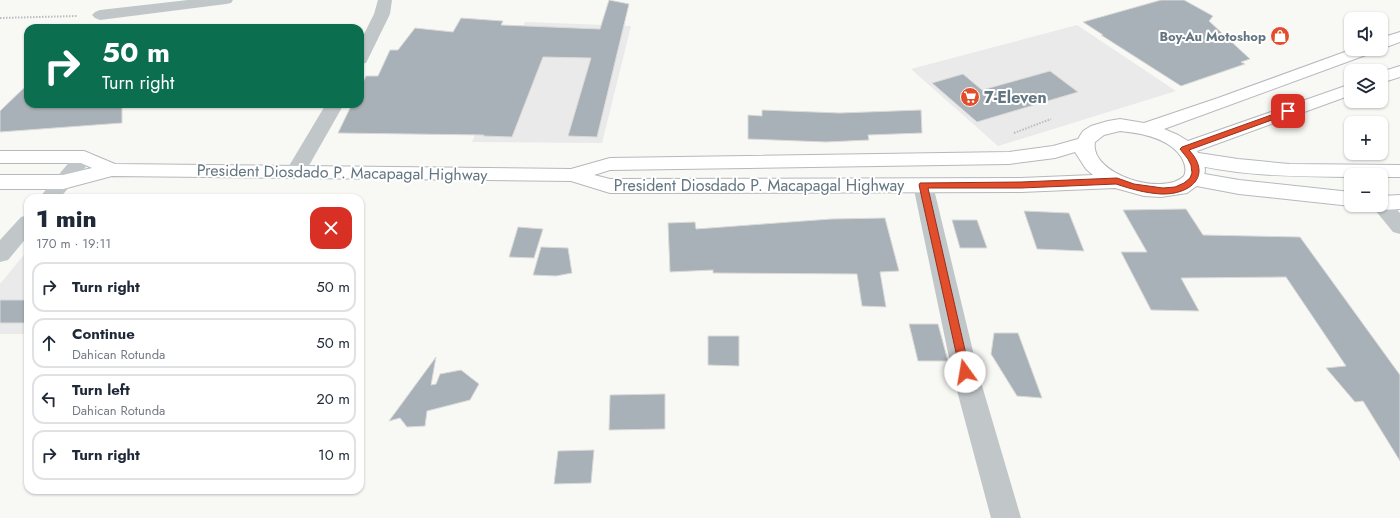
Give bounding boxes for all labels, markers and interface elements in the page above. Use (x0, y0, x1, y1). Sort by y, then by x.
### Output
map controls (1344, 12, 1388, 212)
button: sound (1344, 12, 1388, 56)
shop icon: Boy-Au Motoshop (1269, 25, 1291, 47)
place label: Boy-Au Motoshop (1159, 27, 1266, 46)
text: 50 m (102, 32, 170, 73)
icon: right (36, 40, 88, 92)
button: layers (1344, 64, 1388, 108)
text: Turn right (102, 70, 174, 96)
supermarket icon: 7-Eleven (959, 86, 981, 108)
place label: 7-Eleven (984, 86, 1047, 109)
pin (1271, 94, 1305, 128)
icon: arrive (1277, 100, 1299, 122)
button: + (1344, 116, 1388, 160)
street label: President Diosdado P. Macapagal Highway (197, 158, 488, 187)
button: − (1344, 168, 1388, 212)
street label: President Diosdado P. Macapagal Highway (614, 174, 905, 197)
text: 1 min (36, 201, 97, 236)
button: close (310, 207, 352, 249)
text: 170 m · 19:11 (36, 234, 111, 253)
icon: right (38, 276, 60, 298)
text: Turn right (72, 276, 140, 298)
text: 50 m (316, 276, 350, 298)
text: Continue (72, 323, 135, 345)
icon: ahead (38, 332, 60, 354)
text: 50 m (316, 332, 350, 354)
text: Dahican Rotunda (72, 345, 165, 364)
position arrow (944, 351, 986, 393)
text: Turn left (72, 379, 130, 401)
icon: left (38, 388, 60, 410)
text: 20 m (316, 388, 350, 410)
text: Dahican Rotunda (72, 401, 165, 420)
icon: right (38, 444, 60, 466)
text: Turn right (72, 444, 140, 466)
text: 10 m (318, 444, 350, 466)

